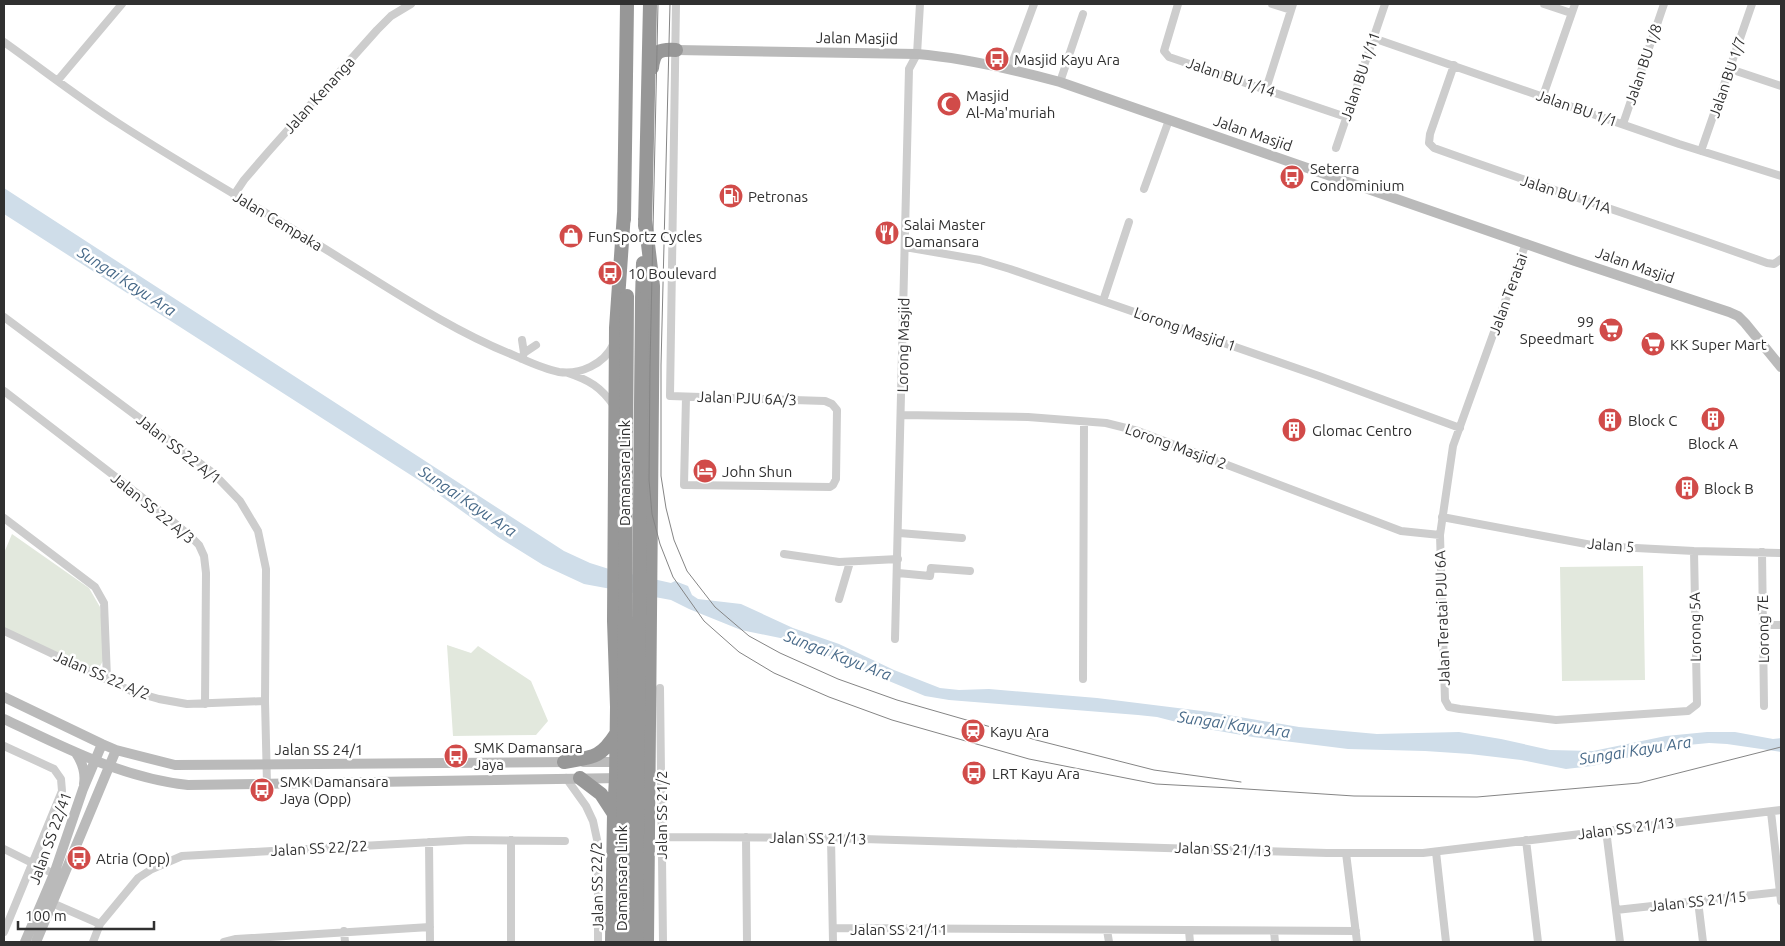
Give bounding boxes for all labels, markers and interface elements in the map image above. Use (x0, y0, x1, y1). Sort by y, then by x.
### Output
street label: Jalan BU 1/8 (1621, 21, 1665, 107)
street label: Jalan Masjid (816, 29, 898, 47)
street label: Jalan BU 1/11 (1337, 29, 1383, 123)
street label: Jalan BU 1/7 (1705, 34, 1749, 120)
bus stop icon: Masjid Kayu Ara (984, 46, 1010, 72)
place label: Masjid Kayu Ara (1014, 51, 1120, 68)
street label: Jalan Kenanga (280, 53, 358, 137)
street label: Jalan BU 1/14 (1184, 54, 1278, 100)
street label: Jalan BU 1/1 (1534, 86, 1620, 130)
place label: Masjid Al-Ma'muriah (966, 87, 1055, 121)
mosque icon: Masjid Al-Ma'muriah (936, 91, 962, 117)
street label: Jalan Masjid (1211, 112, 1295, 154)
place label: Seterra Condominium (1310, 160, 1404, 194)
bus stop icon: Seterra Condominium (1279, 164, 1305, 190)
street label: Jalan BU 1/1A (1519, 171, 1614, 217)
fuel station icon: Petronas (718, 183, 744, 209)
street label: Jalan Cempaka (230, 188, 326, 254)
place label: Petronas (748, 188, 808, 205)
place label: Salai Master Damansara (904, 216, 986, 250)
restaurant icon: Salai Master Damansara (874, 220, 900, 246)
shop icon: FunSportz Cycles (558, 223, 584, 249)
place label: FunSportz Cycles (588, 228, 702, 245)
water label: Sungai Kayu Ara (74, 242, 180, 320)
street label: Jalan Masjid (1593, 244, 1677, 286)
street label: Jalan Teratai (1485, 251, 1531, 337)
bus stop icon: 10 Boulevard (597, 260, 623, 286)
place label: 10 Boulevard (628, 265, 717, 282)
street label: Lorong Masjid (894, 297, 912, 393)
street label: Lorong Masjid 1 (1132, 304, 1238, 354)
place label: 99 Speedmart (1520, 313, 1594, 347)
supermarket icon: 99 Speedmart (1598, 317, 1624, 343)
supermarket icon: KK Super Mart (1640, 331, 1666, 357)
place label: KK Super Mart (1670, 336, 1767, 353)
street label: Jalan PJU 6A/3 (697, 388, 797, 408)
building icon: Block A (1700, 406, 1726, 432)
building icon: Block C (1597, 407, 1623, 433)
street label: Jalan SS 22 A/1 (133, 411, 225, 487)
place label: Block C (1628, 412, 1677, 429)
building icon: Glomac Centro (1281, 417, 1307, 443)
street label: Damansara Link (616, 420, 633, 526)
street label: Lorong Masjid 2 (1123, 420, 1229, 472)
place label: Glomac Centro (1312, 422, 1412, 439)
place label: Block A (1688, 435, 1738, 452)
hotel icon: John Shun (692, 458, 718, 484)
water label: Sungai Kayu Ara (415, 461, 520, 540)
place label: John Shun (722, 463, 792, 480)
street label: Jalan SS 22 A/3 (108, 469, 198, 547)
building icon: Block B (1674, 475, 1700, 501)
place label: Block B (1704, 480, 1754, 497)
street label: Jalan 5 (1587, 534, 1635, 556)
street label: Jalan Teratai PJU 6A (1431, 550, 1453, 686)
street label: Lorong 5A (1686, 592, 1704, 662)
street label: Lorong 7E (1754, 595, 1772, 663)
water label: Sungai Kayu Ara (781, 626, 895, 684)
street label: Jalan SS 22 A/2 (52, 647, 152, 703)
water label: Sungai Kayu Ara (1176, 707, 1292, 741)
station icon: Kayu Ara (960, 718, 986, 744)
place label: Kayu Ara (990, 723, 1049, 740)
water label: Sungai Kayu Ara (1577, 732, 1693, 768)
place label: SMK Damansara Jaya (474, 739, 583, 773)
street label: Jalan SS 24/1 (275, 741, 363, 758)
bus stop icon: SMK Damansara Jaya (443, 743, 469, 769)
bus stop icon: LRT Kayu Ara (961, 760, 987, 786)
place label: LRT Kayu Ara (992, 765, 1080, 782)
street label: Jalan SS 21/2 (653, 771, 670, 859)
place label: SMK Damansara Jaya (Opp) (280, 773, 389, 807)
bus stop icon: SMK Damansara Jaya (Opp) (249, 777, 275, 803)
street label: Jalan SS 22/41 (25, 789, 75, 887)
street label: Jalan SS 21/13 (1577, 814, 1675, 842)
street label: Damansara Link (613, 825, 630, 931)
street label: Jalan SS 21/13 (769, 829, 867, 847)
street label: Jalan SS 22/22 (270, 837, 368, 859)
street label: Jalan SS 21/13 (1174, 839, 1272, 859)
street label: Jalan SS 22/2 (588, 841, 606, 931)
bus stop icon: Atria (Opp) (66, 845, 92, 871)
place label: Atria (Opp) (96, 850, 170, 867)
street label: Jalan SS 21/15 (1649, 887, 1747, 915)
scale bar (18, 898, 154, 930)
text: 100 m (25, 907, 67, 924)
street label: Jalan SS 21/11 (850, 921, 948, 938)

